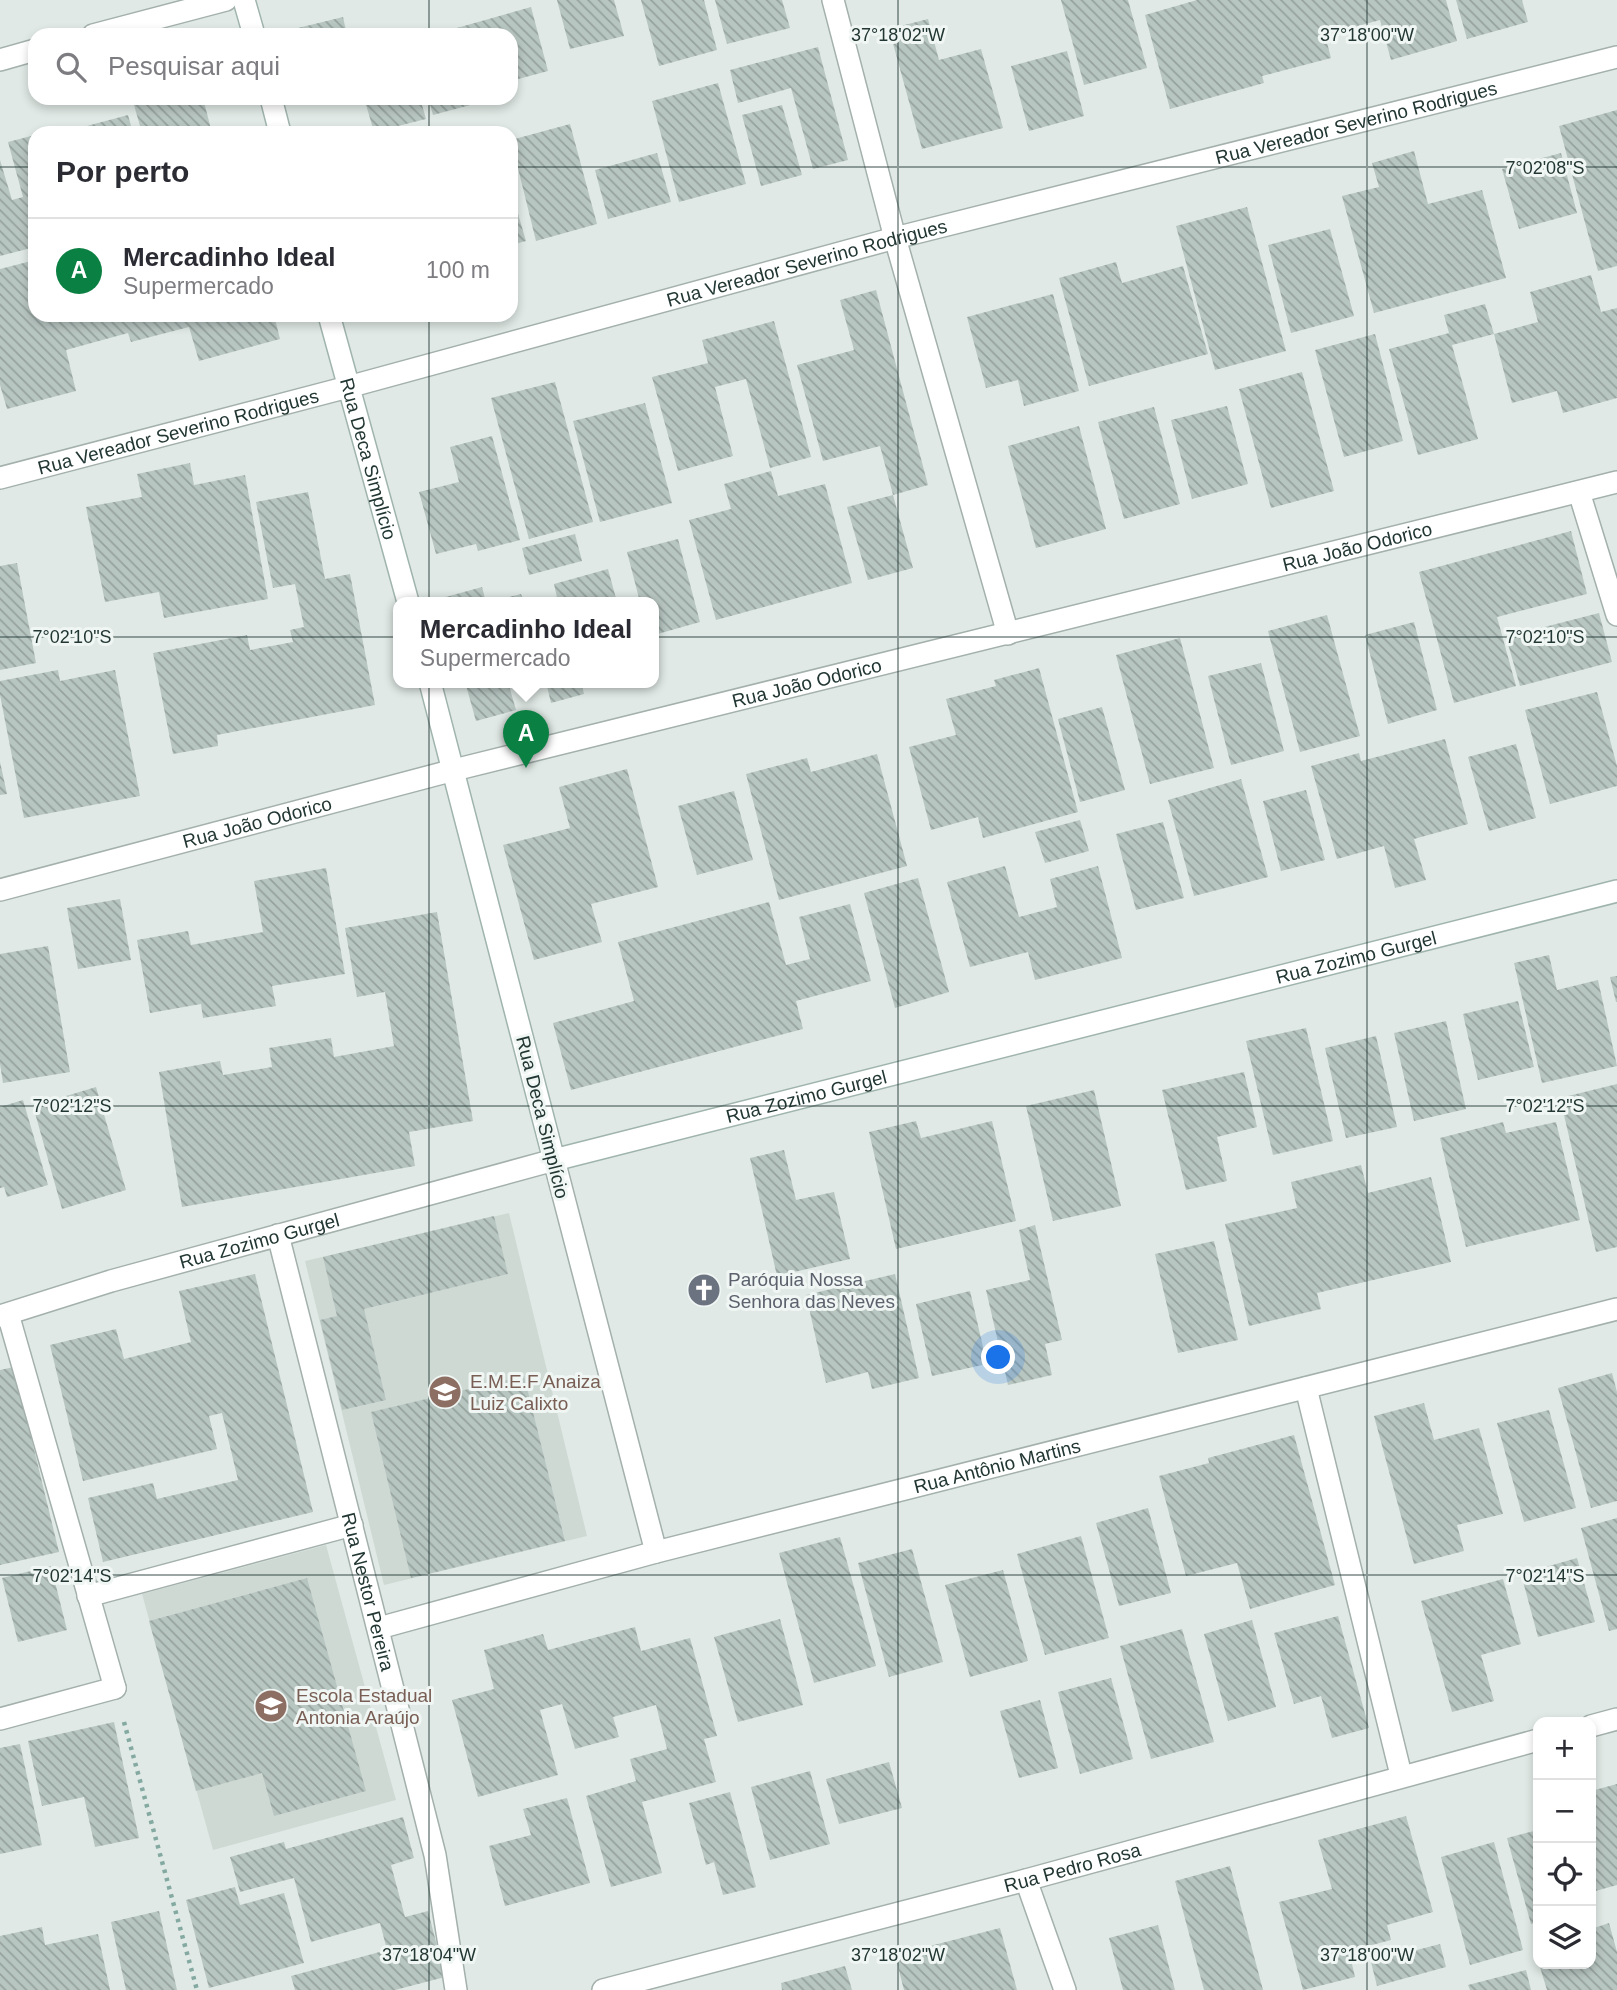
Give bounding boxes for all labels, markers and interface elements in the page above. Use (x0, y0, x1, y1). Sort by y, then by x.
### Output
text: 37°18'02"W (851, 25, 945, 45)
text: 37°18'00"W (1320, 25, 1414, 45)
search box (28, 28, 518, 105)
icon: search (52, 48, 90, 86)
text: Pesquisar aqui (108, 51, 280, 81)
street label: Rua Vereador Severino Rodrigues (1213, 77, 1499, 168)
text: Por perto (56, 155, 189, 188)
text: 7°02'08"S (1505, 158, 1585, 178)
street label: Rua Vereador Severino Rodrigues (664, 215, 949, 311)
text: Mercadinho Ideal (123, 242, 335, 272)
text: A (71, 257, 87, 283)
text: 100 m (426, 257, 490, 283)
text: Supermercado (123, 273, 274, 299)
street label: Rua Deca Simplício (336, 375, 400, 542)
street label: Rua Vereador Severino Rodrigues (35, 385, 321, 479)
street label: Rua João Odorico (1280, 518, 1434, 575)
popup (393, 597, 659, 688)
text: Mercadinho Ideal (420, 614, 632, 644)
text: 7°02'10"S (32, 627, 112, 647)
text: 7°02'10"S (1505, 627, 1585, 647)
text: Supermercado (420, 645, 571, 671)
street label: Rua João Odorico (730, 655, 884, 712)
pin: A (503, 710, 549, 768)
street label: Rua João Odorico (181, 793, 334, 852)
street label: Rua Zozimo Gurgel (1274, 927, 1439, 988)
street label: Rua Deca Simplício (512, 1034, 573, 1201)
street label: Rua Zozimo Gurgel (724, 1066, 889, 1127)
text: 7°02'12"S (32, 1096, 112, 1116)
text: 7°02'12"S (1505, 1096, 1585, 1116)
street label: Rua Zozimo Gurgel (177, 1209, 342, 1273)
place label: Paróquia Nossa Senhora das Neves (728, 1269, 895, 1312)
church icon: Paróquia Nossa Senhora das Neves (685, 1271, 723, 1309)
your location (981, 1340, 1015, 1374)
place label: E.M.E.F Anaiza Luiz Calixto (470, 1371, 601, 1414)
school or university icon: E.M.E.F Anaiza Luiz Calixto (426, 1373, 464, 1411)
street label: Rua Antônio Martins (912, 1435, 1083, 1497)
street label: Rua Nestor Pereira (338, 1510, 398, 1674)
text: 7°02'14"S (32, 1566, 112, 1586)
text: 7°02'14"S (1505, 1566, 1585, 1586)
place label: Escola Estadual Antonia Araújo (296, 1685, 432, 1728)
school or university icon: Escola Estadual Antonia Araújo (252, 1687, 290, 1725)
map controls (1533, 1717, 1596, 1969)
button: + (1533, 1717, 1596, 1780)
button: − (1533, 1780, 1596, 1843)
street label: Rua Pedro Rosa (1002, 1839, 1143, 1896)
button: locate (1533, 1843, 1596, 1906)
button: layers (1533, 1906, 1596, 1969)
text: 37°18'04"W (382, 1945, 476, 1965)
text: 37°18'02"W (851, 1945, 945, 1965)
text: 37°18'00"W (1320, 1945, 1414, 1965)

